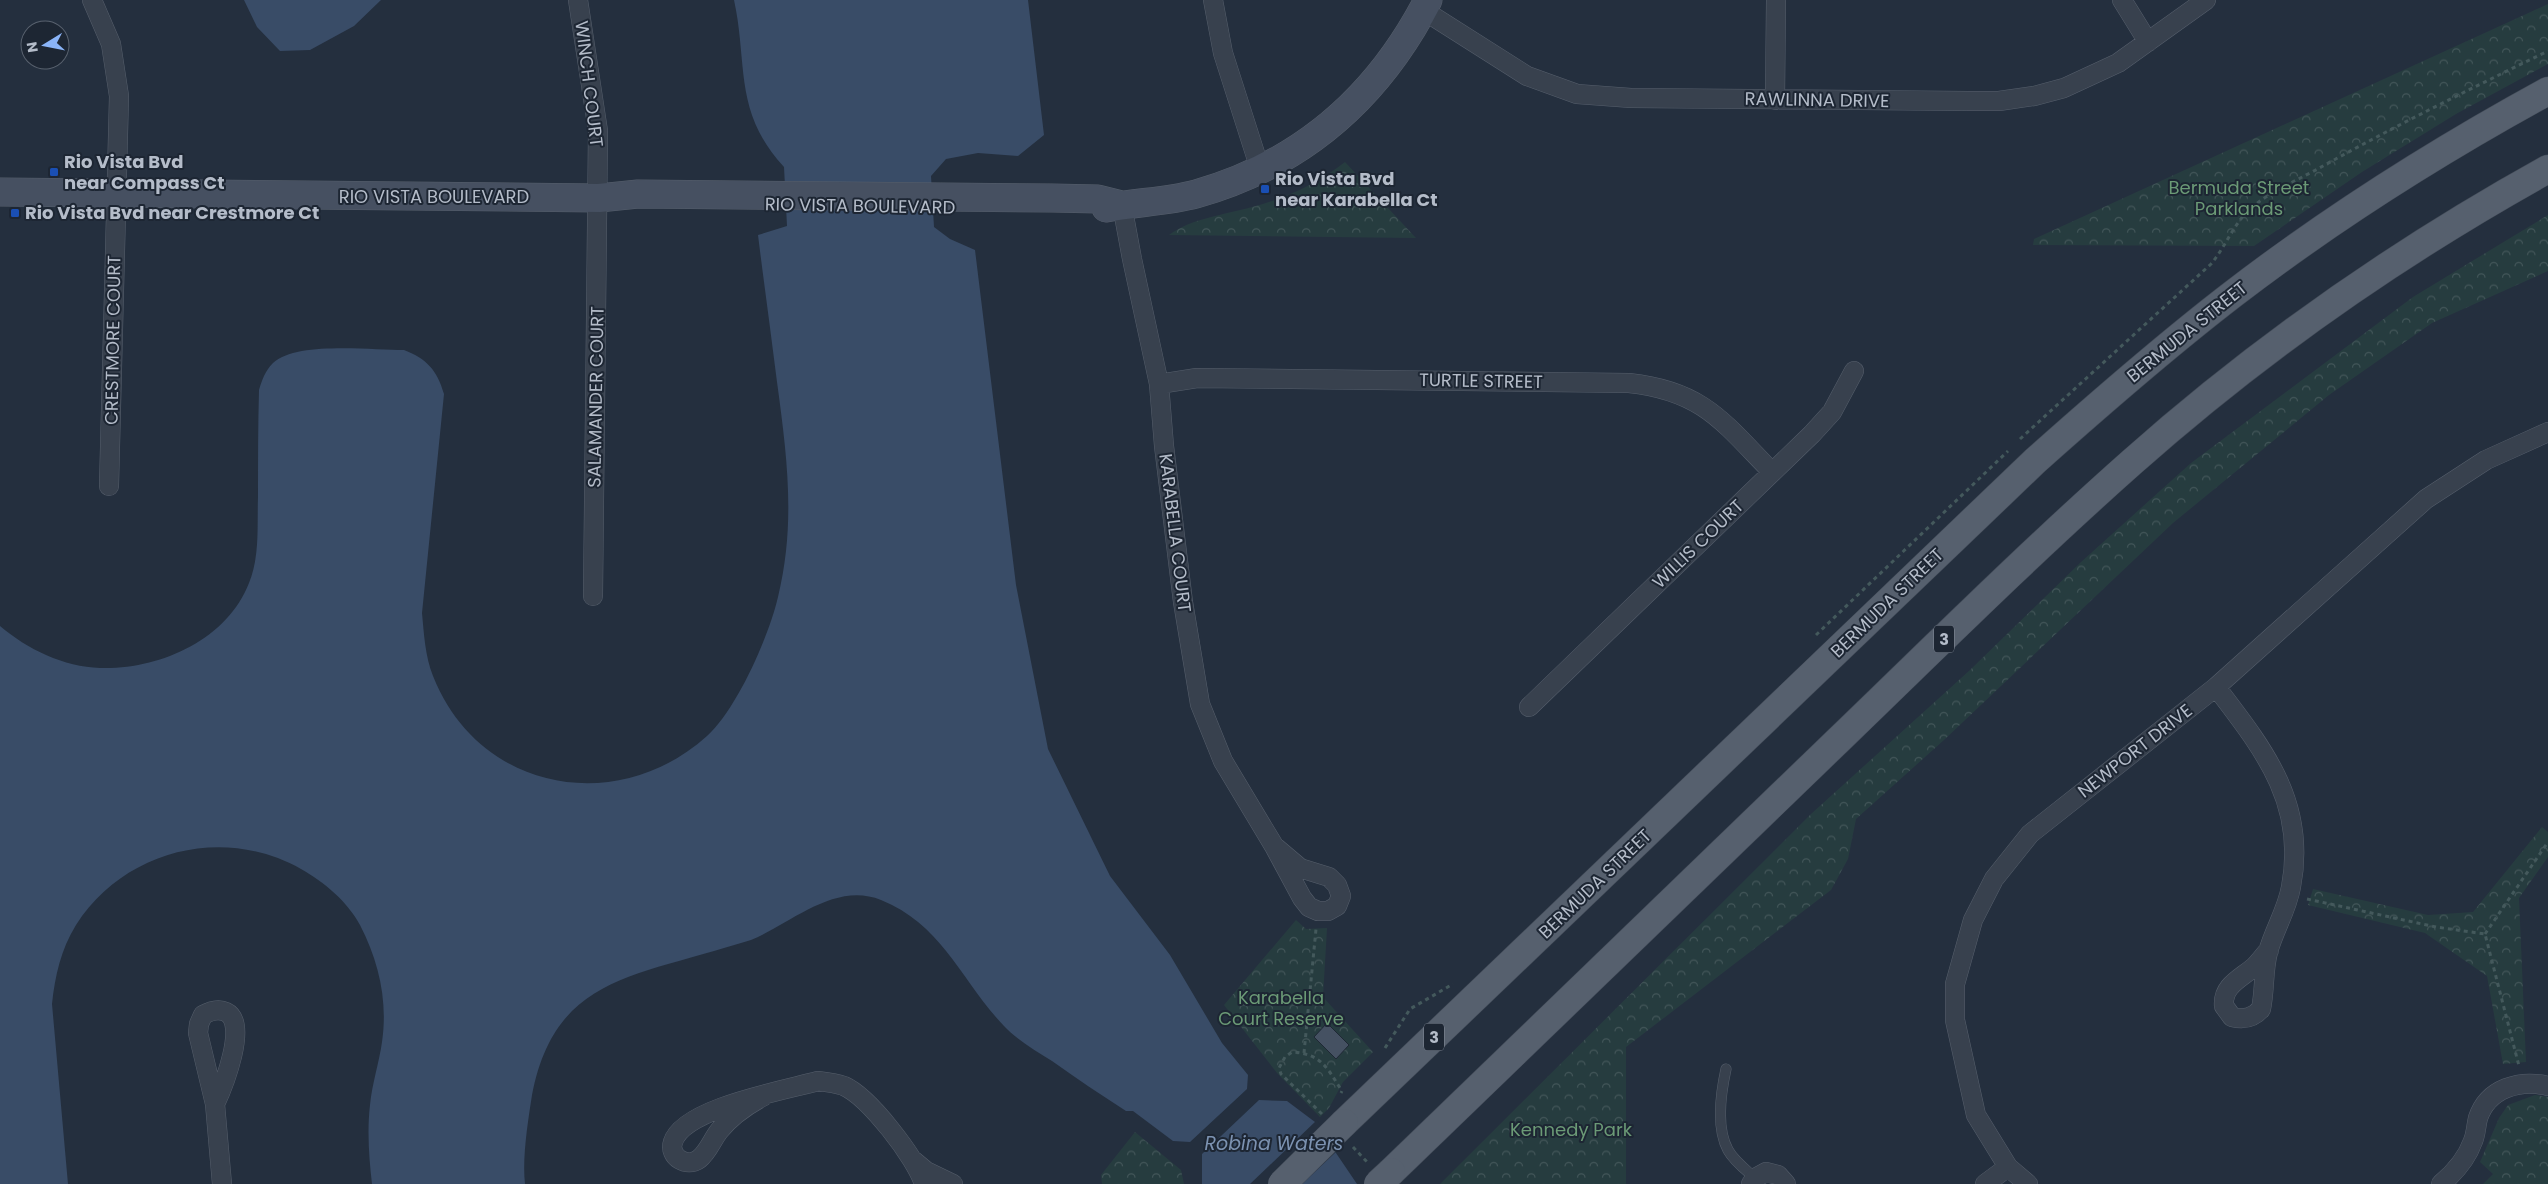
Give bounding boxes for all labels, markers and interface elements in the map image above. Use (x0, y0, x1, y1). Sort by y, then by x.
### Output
north arrow (20, 20, 70, 70)
street label: WINCH COURT (569, 20, 610, 149)
text: N (21, 40, 43, 54)
street label: RAWLINNA DRIVE (1745, 86, 1890, 113)
place label: Rio Vista Bvd near Compass Ct (64, 149, 225, 195)
marker: Rio Vista Bvd near Compass Ct (48, 166, 60, 178)
place label: Rio Vista Bvd near Karabella Ct (1275, 166, 1438, 212)
park label: Bermuda Street Parklands (2169, 175, 2309, 221)
marker: Rio Vista Bvd near Karabella Ct (1259, 183, 1271, 195)
street label: RIO VISTA BOULEVARD (339, 184, 529, 209)
street label: RIO VISTA BOULEVARD (765, 191, 955, 220)
place label: Rio Vista Bvd near Crestmore Ct (25, 200, 319, 225)
marker: Rio Vista Bvd near Crestmore Ct (9, 207, 21, 219)
street label: CRESTMORE COURT (99, 255, 126, 425)
street label: BERMUDA STREET (2121, 275, 2252, 388)
street label: SALAMANDER COURT (581, 306, 610, 488)
street label: TURTLE STREET (1419, 367, 1543, 394)
street label: KARABELLA COURT (1153, 452, 1198, 614)
street label: WILLIS COURT (1646, 493, 1749, 594)
street label: BERMUDA STREET (1825, 542, 1949, 663)
road number: 3 (1934, 626, 1954, 652)
street label: NEWPORT DRIVE (2072, 698, 2197, 803)
street label: BERMUDA STREET (1533, 823, 1657, 944)
park label: Karabella Court Reserve (1218, 985, 1344, 1031)
road number: 3 (1424, 1024, 1444, 1050)
park label: Kennedy Park (1510, 1117, 1633, 1142)
water label: Robina Waters (1205, 1130, 1344, 1157)

